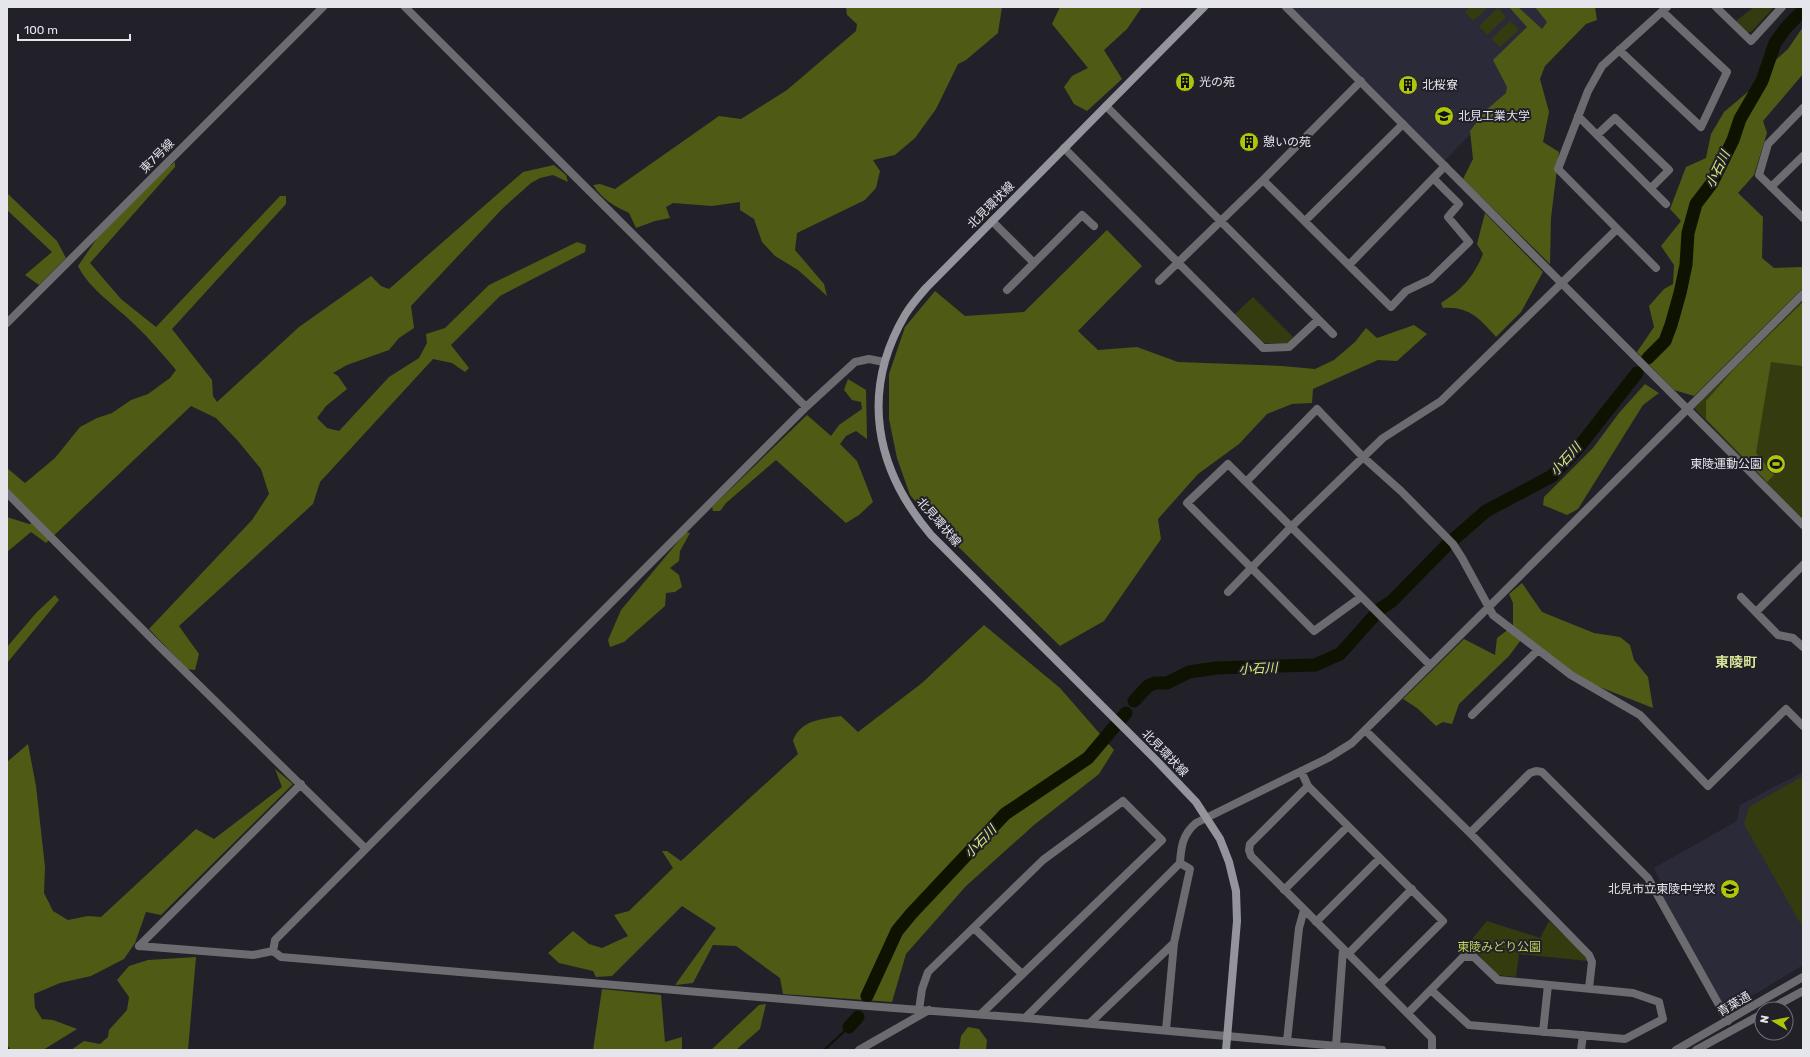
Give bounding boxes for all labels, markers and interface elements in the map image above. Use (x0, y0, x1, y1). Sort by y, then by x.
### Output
scale bar (18, 16, 130, 42)
text: 100 m (24, 23, 58, 37)
building icon: 光の苑 (1174, 71, 1196, 93)
building icon: 北桜寮 (1397, 74, 1419, 96)
place label: 光の苑 (1199, 75, 1235, 89)
place label: 北桜寮 (1422, 78, 1458, 92)
school or university icon: 北見工業大学 (1433, 105, 1455, 127)
place label: 北見工業大学 (1458, 109, 1530, 123)
building icon: 憩いの苑 (1238, 131, 1260, 153)
place label: 憩いの苑 (1263, 135, 1311, 149)
street label: 東7号線 (137, 136, 177, 176)
water label: 小石川 (1702, 147, 1734, 190)
street label: 北見環状線 (965, 179, 1017, 231)
water label: 小石川 (1547, 438, 1585, 479)
sports icon: 東陵運動公園 (1765, 453, 1787, 475)
place label: 東陵運動公園 (1690, 457, 1762, 471)
street label: 北見環状線 (914, 495, 964, 549)
district label: 東陵町 (1715, 654, 1757, 671)
water label: 小石川 (1238, 660, 1280, 677)
street label: 北見環状線 (1139, 727, 1191, 779)
water label: 小石川 (961, 821, 1001, 861)
school or university icon: 北見市立東陵中学校 (1719, 878, 1741, 900)
place label: 北見市立東陵中学校 (1608, 882, 1716, 896)
park label: 東陵みどり公園 (1457, 940, 1541, 954)
street label: 青葉通 (1715, 989, 1753, 1019)
north arrow (1754, 1001, 1794, 1041)
text: N (1758, 1014, 1772, 1024)

